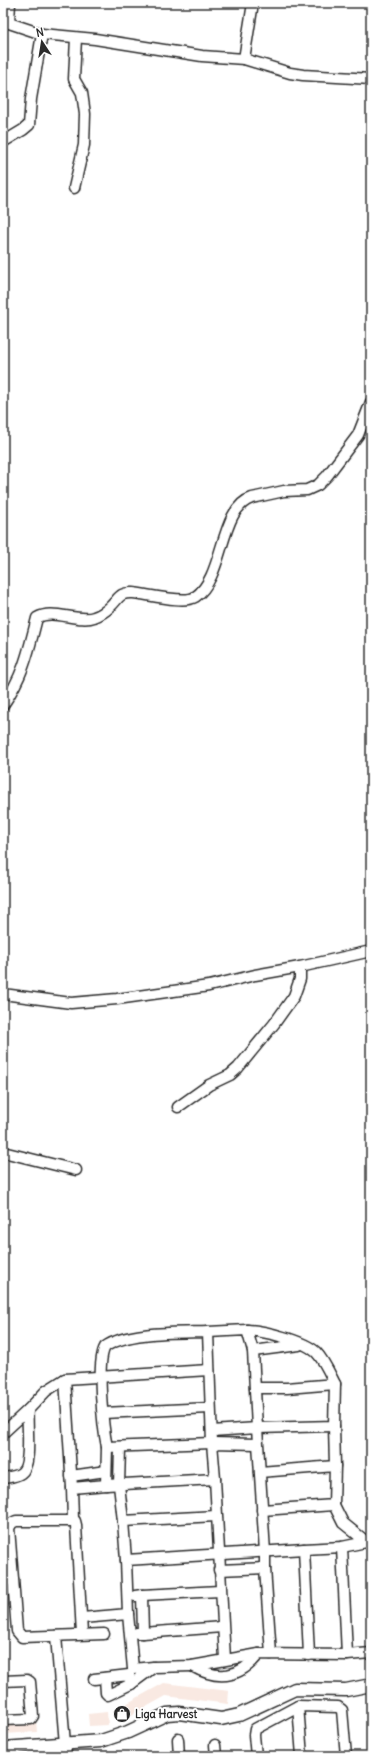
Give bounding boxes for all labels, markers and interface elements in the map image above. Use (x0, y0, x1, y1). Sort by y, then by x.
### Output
north arrow (22, 22, 62, 62)
text: N (35, 25, 45, 40)
shop icon: Liga Harvest (112, 1704, 132, 1724)
place label: Liga Harvest (135, 1707, 197, 1722)

